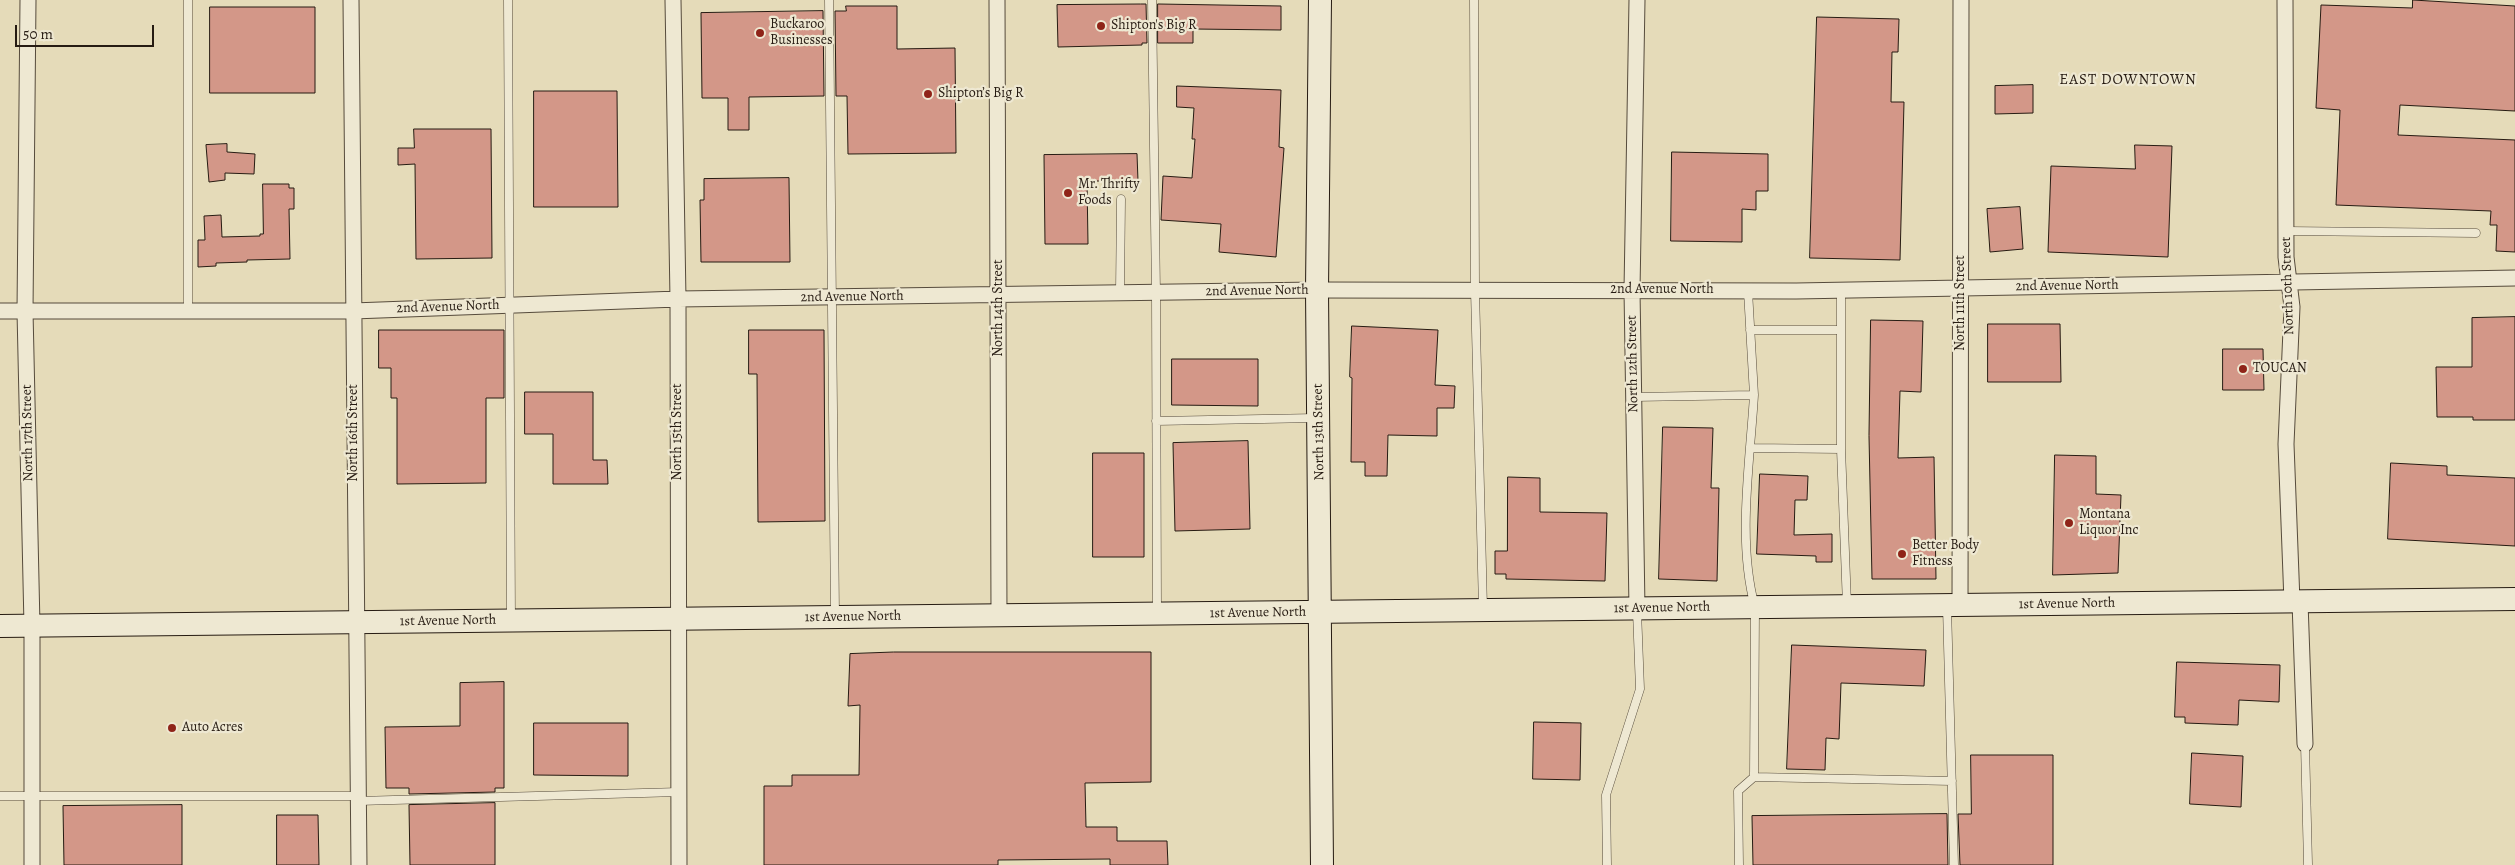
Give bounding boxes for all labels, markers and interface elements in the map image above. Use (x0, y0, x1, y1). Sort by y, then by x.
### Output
scale bar (18, 15, 156, 47)
place label: Buckaroo Businesses (770, 17, 833, 49)
place label: Shipton's Big R (1111, 18, 1197, 34)
marker: Shipton's Big R (1095, 20, 1107, 32)
text: 50 m (23, 24, 53, 44)
marker: Buckaroo Businesses (754, 27, 766, 39)
district label: EAST DOWNTOWN (2058, 71, 2198, 89)
place label: Shipton’s Big R (938, 86, 1024, 102)
marker: Shipton’s Big R (922, 88, 934, 100)
place label: Mr. Thrifty Foods (1078, 177, 1140, 210)
marker: Mr. Thrifty Foods (1062, 187, 1074, 199)
street label: North 10th Street (2278, 236, 2298, 336)
street label: North 11th Street (1953, 255, 1969, 351)
street label: North 14th Street (991, 259, 1007, 357)
street label: 2nd Avenue North (2015, 277, 2119, 295)
street label: 2nd Avenue North (1205, 282, 1309, 300)
street label: 2nd Avenue North (1610, 282, 1714, 298)
street label: 2nd Avenue North (800, 288, 904, 306)
street label: 2nd Avenue North (396, 297, 500, 317)
street label: North 12th Street (1624, 315, 1642, 413)
place label: TOUCAN (2253, 361, 2307, 377)
marker: TOUCAN (2237, 363, 2249, 375)
street label: North 15th Street (670, 383, 686, 481)
street label: North 13th Street (1310, 383, 1328, 481)
street label: North 17th Street (19, 384, 37, 482)
street label: North 16th Street (346, 384, 362, 482)
place label: Montana Liquor Inc (2079, 507, 2138, 540)
marker: Montana Liquor Inc (2063, 517, 2075, 529)
place label: Better Body Fitness (1912, 538, 1979, 570)
marker: Better Body Fitness (1896, 548, 1908, 560)
street label: 1st Avenue North (2019, 595, 2115, 613)
street label: 1st Avenue North (1614, 599, 1710, 617)
street label: 1st Avenue North (1210, 604, 1306, 622)
street label: 1st Avenue North (805, 608, 901, 626)
street label: 1st Avenue North (400, 612, 496, 630)
place label: Auto Acres (182, 720, 243, 736)
marker: Auto Acres (166, 722, 178, 734)

